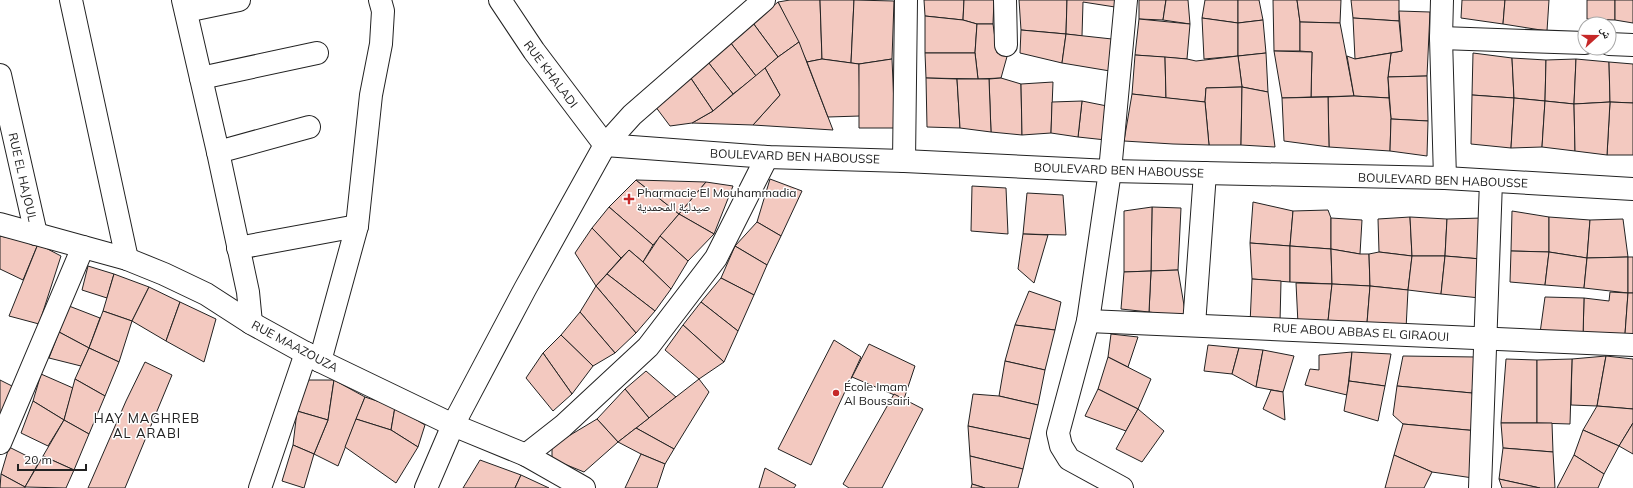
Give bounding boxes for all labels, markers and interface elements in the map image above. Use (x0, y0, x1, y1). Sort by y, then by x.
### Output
north arrow (1577, 16, 1617, 56)
text: ش (1597, 24, 1615, 41)
street label: RUE KHALADI (521, 38, 581, 110)
street label: RUE EL HAJOUL (5, 131, 41, 223)
street label: BOULEVARD BEN HABOUSSE (710, 146, 880, 166)
street label: BOULEVARD BEN HABOUSSE (1034, 160, 1204, 180)
street label: BOULEVARD BEN HABOUSSE (1358, 170, 1528, 190)
place label: Pharmacie El Mouhammadia صيدلية المحمدية (637, 185, 796, 214)
marker: Pharmacie El Mouhammadia صيدلية المحمدية (624, 194, 634, 204)
street label: RUE MAAZOUZA (249, 317, 341, 375)
street label: RUE ABOU ABBAS EL GIRAOUI (1273, 320, 1449, 344)
place label: École Imam Al Boussairi (844, 379, 910, 408)
marker: École Imam Al Boussairi (831, 388, 841, 398)
district label: HAY MAGHREB AL ARABI (94, 410, 200, 441)
scale bar (18, 446, 86, 472)
text: 20 m (24, 452, 52, 467)

